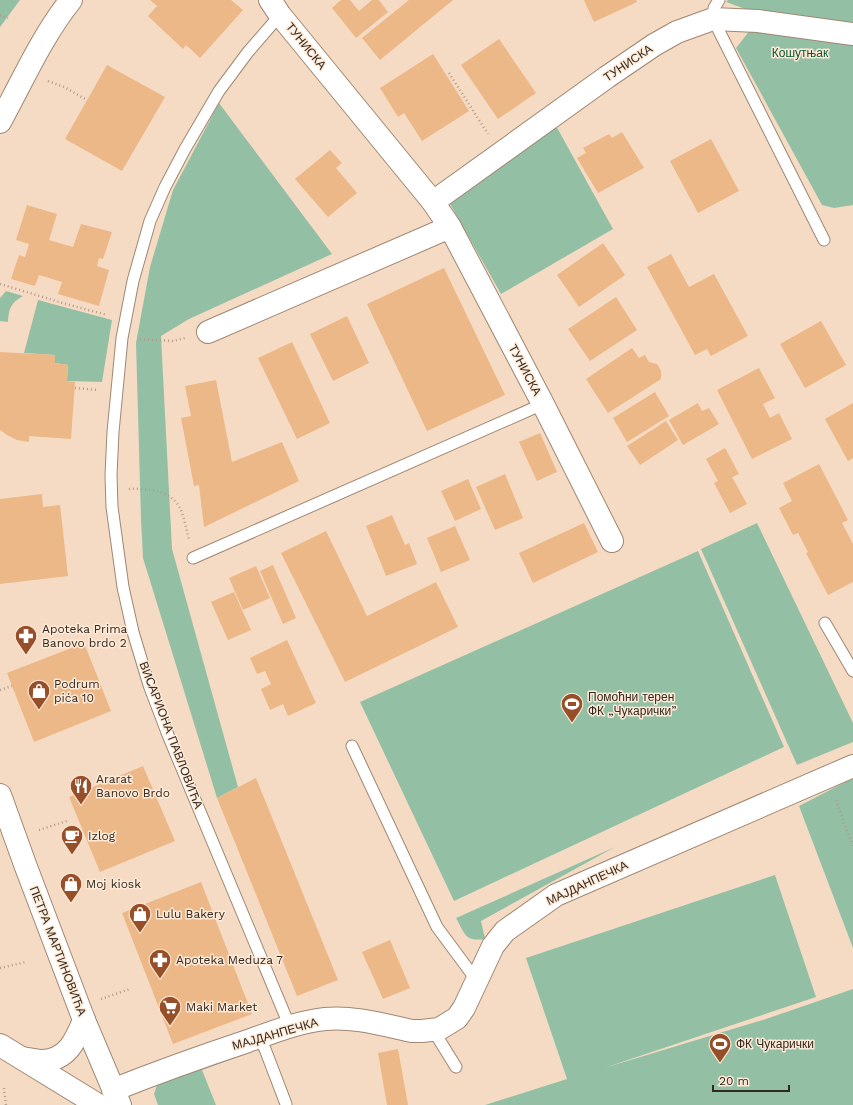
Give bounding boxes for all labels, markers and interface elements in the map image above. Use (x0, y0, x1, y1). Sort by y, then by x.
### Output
street label: ТУНИСКА (283, 20, 329, 72)
street label: ТУНИСКА (601, 42, 655, 84)
park label: Кошутњак (772, 46, 829, 60)
street label: ТУНИСКА (506, 342, 544, 398)
place label: Apoteka Prima Banovo brdo 2 (42, 622, 128, 650)
pharmacy icon: Apoteka Prima Banovo brdo 2 (13, 623, 39, 656)
street label: ВИСАРИОНА ПАВЛОВИЋА (136, 660, 206, 810)
place label: Podrum pića 10 (54, 677, 100, 705)
shop icon: Podrum pića 10 (26, 678, 52, 711)
place label: Помоћни терен ФК „Чукарички” (588, 690, 677, 718)
sports icon: Помоћни терен ФК „Чукарички” (559, 691, 585, 724)
place label: Ararat Banovo Brdo (96, 772, 170, 800)
restaurant icon: Ararat Banovo Brdo (68, 773, 94, 806)
cafe icon: Izlog (59, 823, 85, 856)
place label: Izlog (88, 829, 116, 843)
street label: МАЈДАНПЕЧКА (544, 858, 630, 908)
shop icon: Moj kiosk (58, 871, 84, 904)
place label: Moj kiosk (86, 877, 141, 891)
street label: ПЕТРА МАРТИНОВИЋА (27, 884, 89, 1018)
shop icon: Lulu Bakery (127, 901, 153, 934)
place label: Lulu Bakery (156, 907, 226, 921)
pharmacy icon: Apoteka Meduza 7 (147, 947, 173, 980)
place label: Apoteka Meduza 7 (176, 953, 283, 967)
supermarket icon: Maki Market (157, 994, 183, 1027)
place label: Maki Market (186, 1000, 257, 1014)
street label: МАЈДАНПЕЧКА (231, 1015, 319, 1053)
sports icon: ФК Чукарички (707, 1031, 733, 1064)
place label: ФК Чукарички (736, 1037, 814, 1051)
scale bar (713, 1067, 789, 1093)
text: 20 m (719, 1074, 749, 1088)

